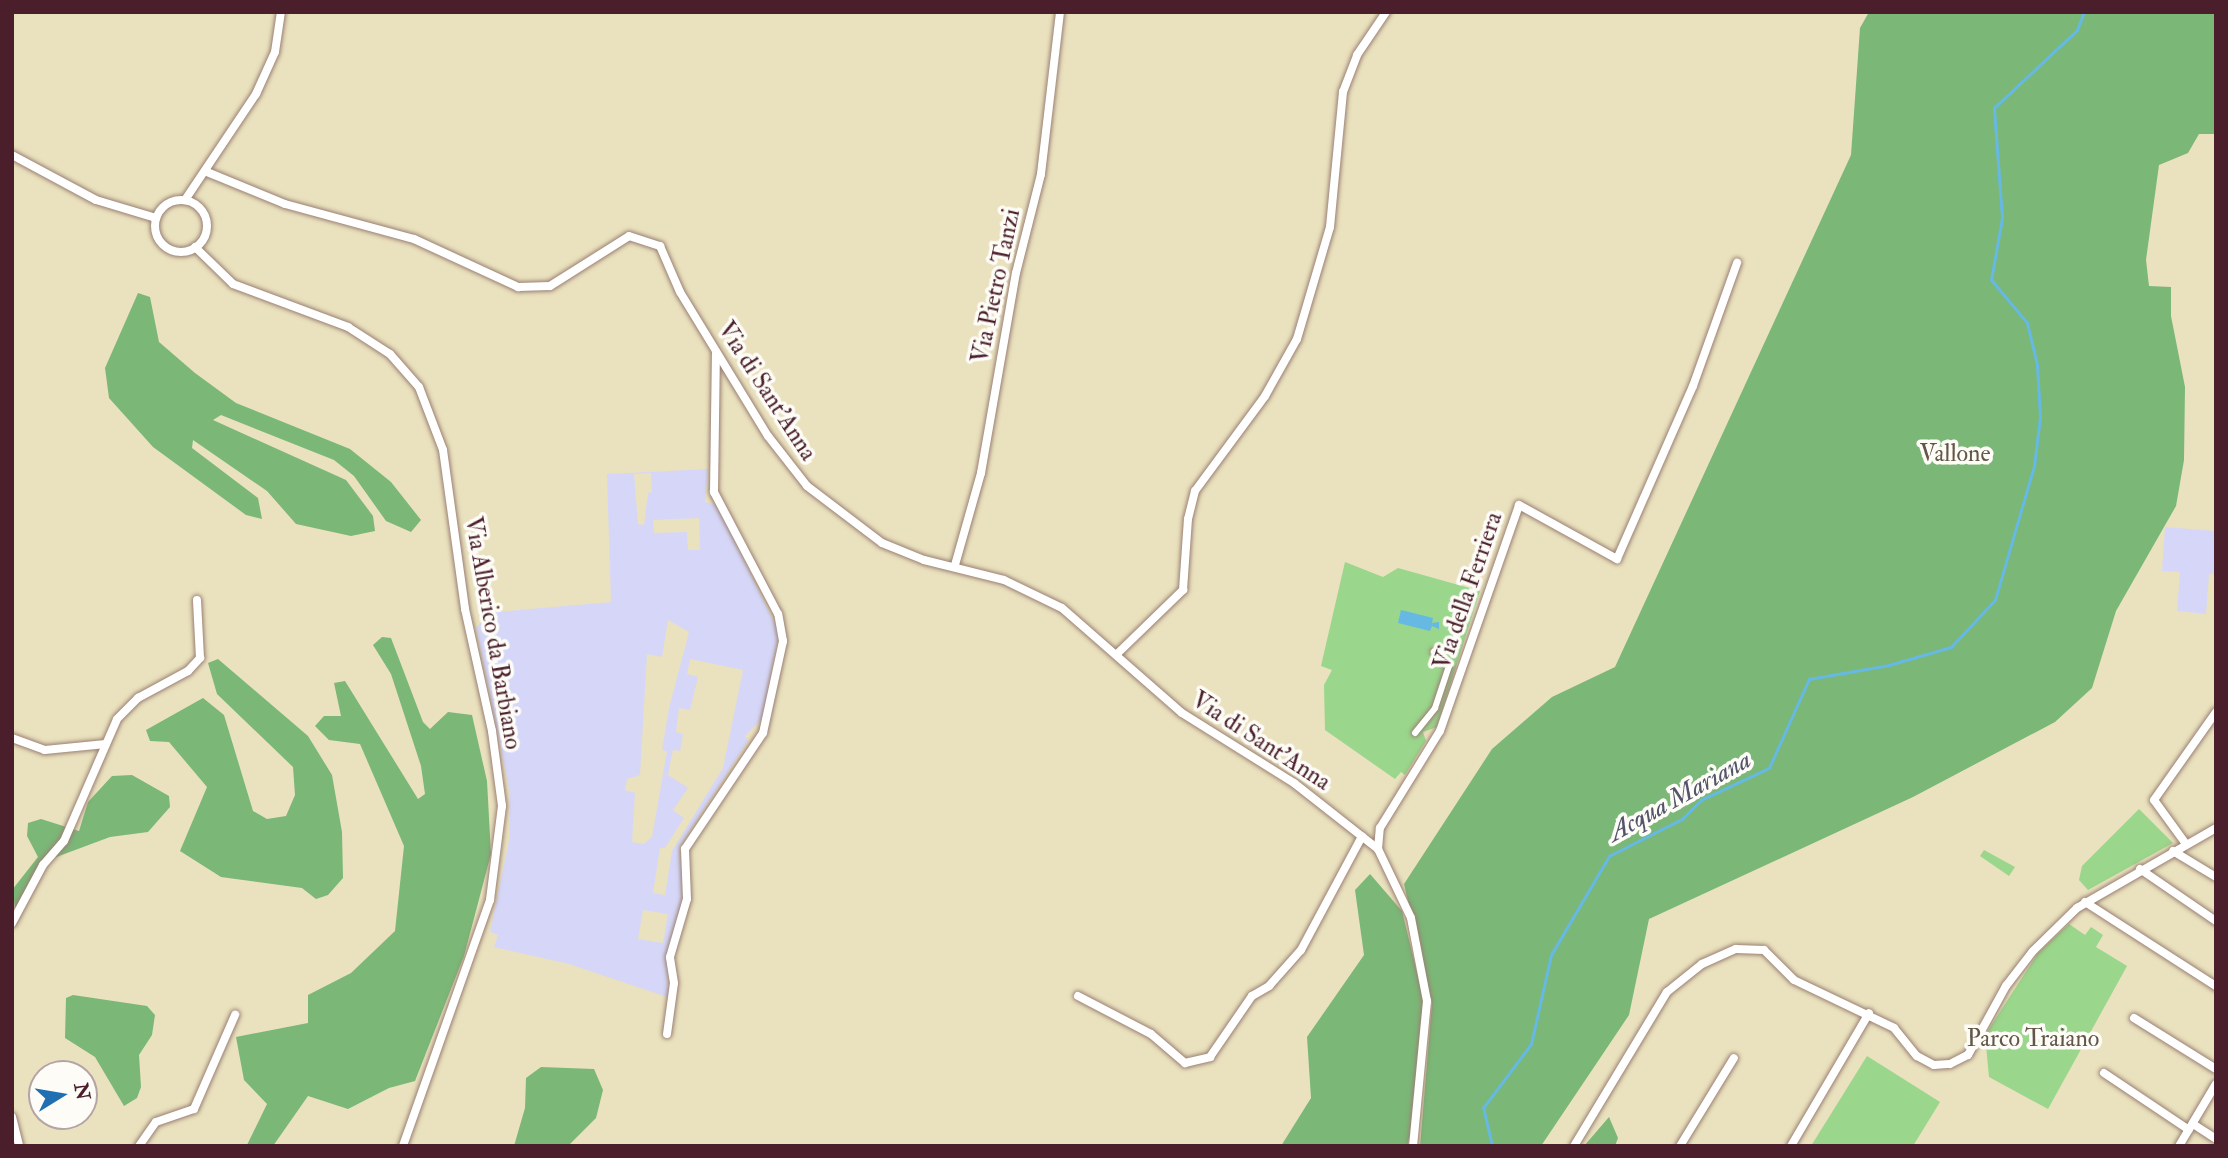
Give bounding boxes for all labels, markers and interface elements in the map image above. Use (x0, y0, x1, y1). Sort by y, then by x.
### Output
street label: Via Pietro Tanzi (966, 206, 1026, 366)
street label: Via di Sant'Anna (711, 316, 823, 466)
park label: Vallone (1920, 440, 1990, 468)
street label: Via della Ferriera (1428, 508, 1508, 674)
street label: Via Alberico da Barbiano (458, 514, 528, 752)
street label: Via di Sant'Anna (1186, 685, 1336, 797)
water label: Acqua Mariana (1603, 745, 1757, 849)
park label: Parco Traiano (1967, 1025, 2099, 1053)
north arrow (28, 1060, 98, 1130)
text: N (68, 1081, 95, 1102)

